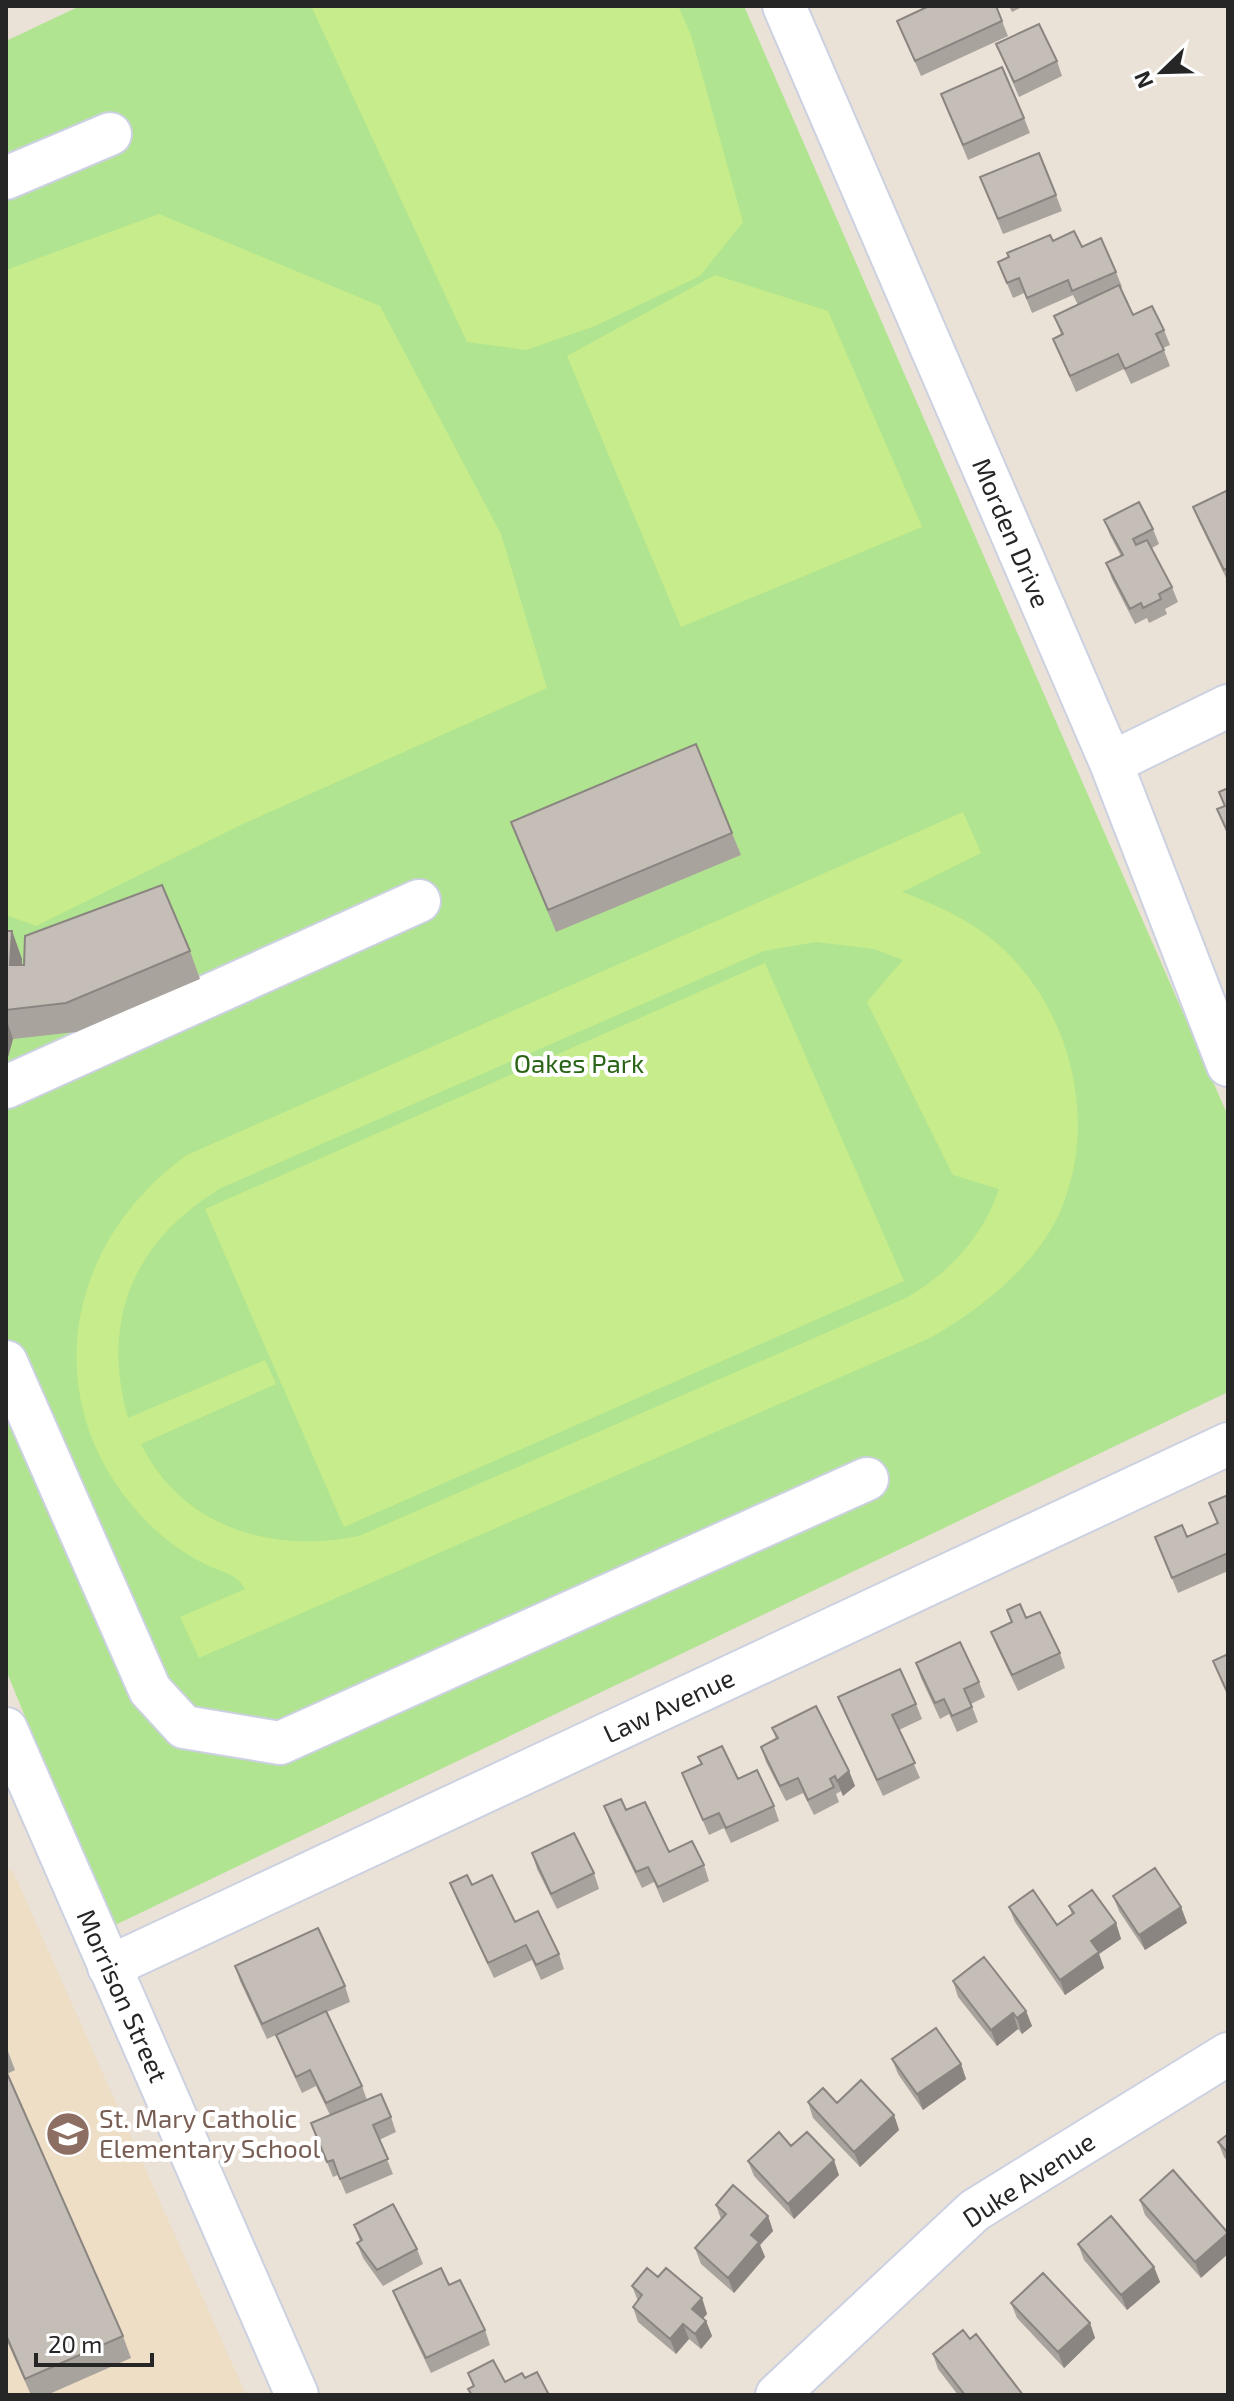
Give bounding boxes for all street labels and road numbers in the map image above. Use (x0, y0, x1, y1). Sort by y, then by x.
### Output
street label: Morden Drive (967, 453, 1058, 612)
street label: Law Avenue (598, 1661, 739, 1748)
street label: Morrison Street (71, 1904, 175, 2087)
street label: Duke Avenue (956, 2125, 1100, 2233)

